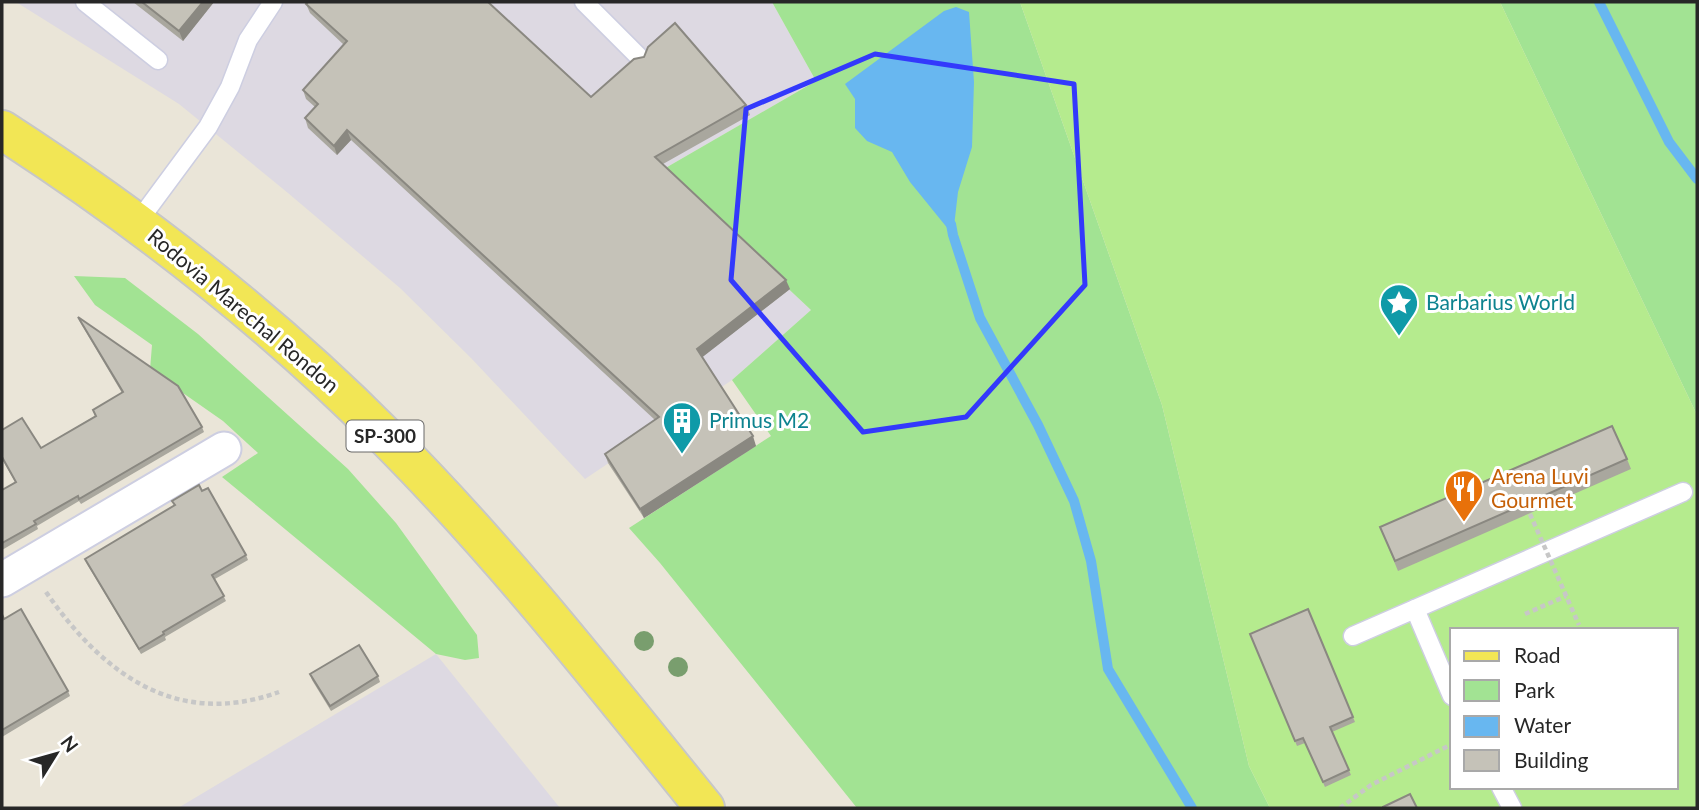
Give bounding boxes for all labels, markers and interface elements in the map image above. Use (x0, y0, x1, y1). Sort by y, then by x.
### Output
street label: Rodovia Marechal Rondon (143, 223, 344, 397)
place icon: Barbarius World (1378, 282, 1420, 337)
place label: Barbarius World (1426, 289, 1575, 314)
building icon: Primus M2 (661, 400, 703, 455)
place label: Primus M2 (709, 407, 809, 432)
road number: SP-300 (346, 420, 424, 452)
place label: Arena Luvi Gourmet (1491, 463, 1589, 512)
restaurant icon: Arena Luvi Gourmet (1443, 468, 1485, 523)
legend (1450, 628, 1678, 789)
text: Road (1514, 642, 1561, 667)
text: Park (1514, 677, 1555, 702)
text: Water (1514, 712, 1571, 737)
north arrow (21, 719, 91, 789)
text: N (56, 731, 84, 756)
text: Building (1514, 747, 1589, 772)

